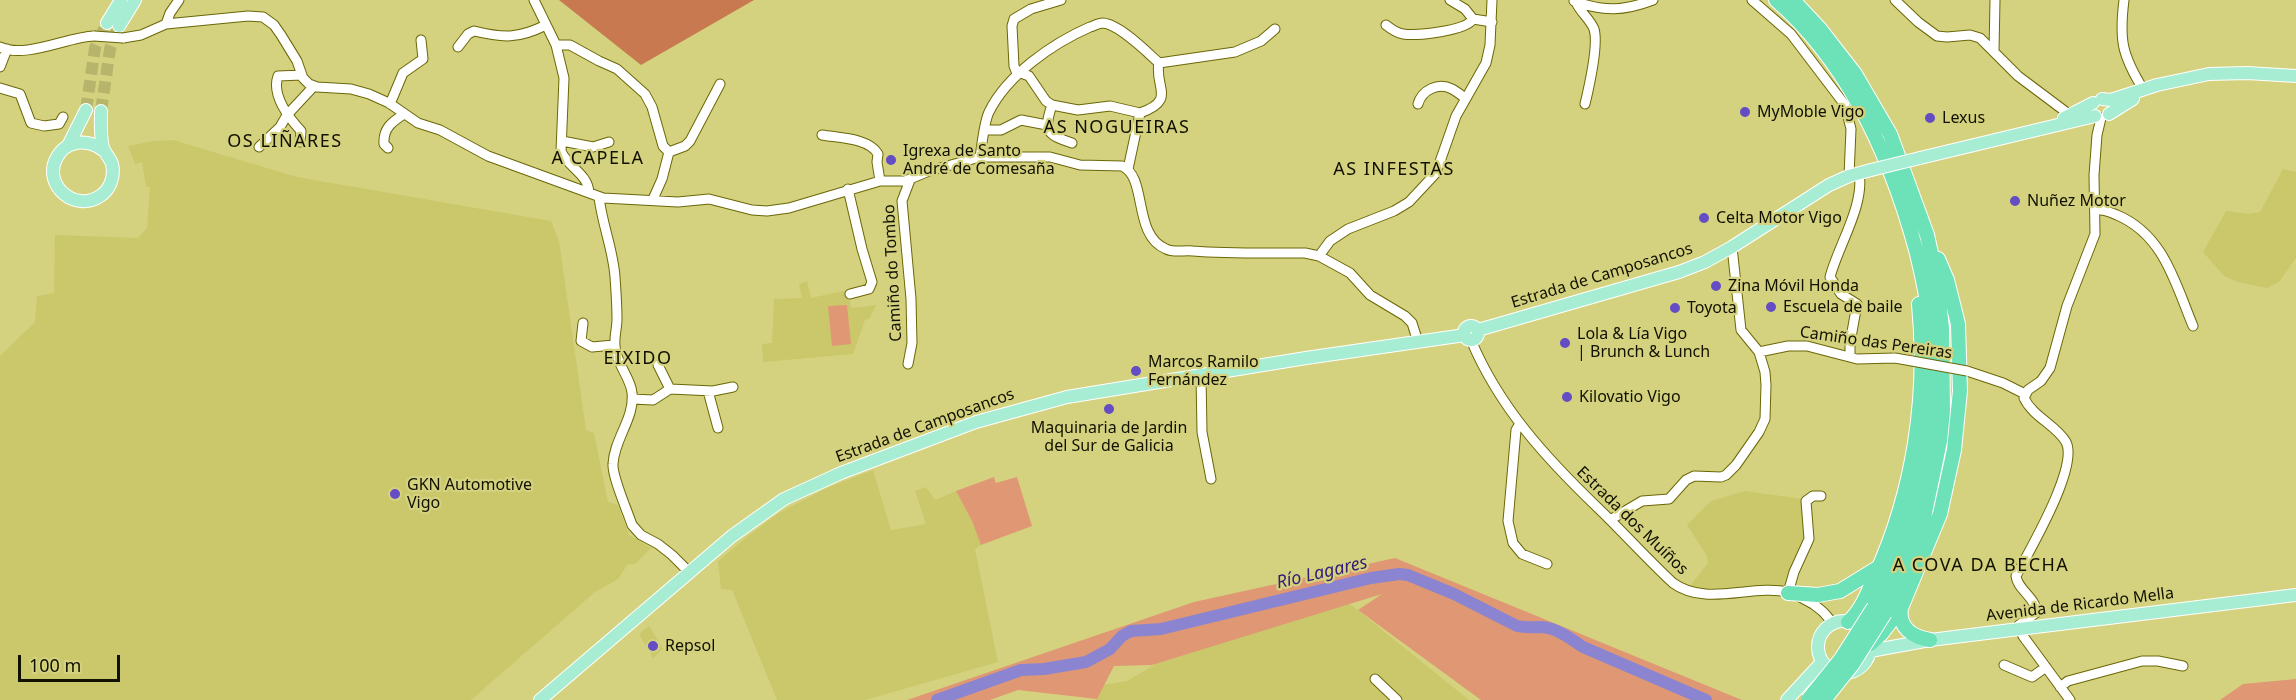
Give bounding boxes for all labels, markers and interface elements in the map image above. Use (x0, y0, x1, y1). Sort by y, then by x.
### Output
place label: MyMoble Vigo (1757, 102, 1864, 122)
marker: MyMoble Vigo (1738, 105, 1752, 119)
place label: Lexus (1942, 108, 1985, 128)
marker: Lexus (1923, 111, 1937, 125)
district label: AS NOGUEIRAS (1044, 117, 1190, 139)
district label: OS LIÑARES (227, 131, 343, 153)
place label: Igrexa de Santo André de Comesaña (903, 141, 1055, 179)
district label: A CAPELA (552, 148, 644, 170)
marker: Igrexa de Santo André de Comesaña (884, 153, 898, 167)
district label: AS INFESTAS (1333, 159, 1455, 181)
place label: Nuñez Motor (2027, 191, 2126, 211)
marker: Nuñez Motor (2008, 194, 2022, 208)
street label: Camiño do Tombo (880, 204, 906, 342)
place label: Celta Motor Vigo (1716, 208, 1842, 228)
marker: Celta Motor Vigo (1697, 211, 1711, 225)
street label: Estrada de Camposancos (1509, 239, 1695, 313)
place label: Zina Móvil Honda (1728, 276, 1859, 296)
marker: Zina Móvil Honda (1709, 279, 1723, 293)
place label: Escuela de baile (1783, 297, 1903, 317)
place label: Toyota (1687, 298, 1737, 318)
marker: Escuela de baile (1764, 300, 1778, 314)
marker: Toyota (1668, 301, 1682, 315)
street label: Camiño das Pereiras (1799, 323, 1953, 363)
place label: Lola & Lía Vigo | Brunch & Lunch (1577, 324, 1710, 362)
marker: Lola & Lía Vigo | Brunch & Lunch (1558, 336, 1572, 350)
district label: EIXIDO (604, 348, 672, 370)
place label: Marcos Ramilo Fernández (1148, 352, 1259, 390)
marker: Marcos Ramilo Fernández (1129, 364, 1143, 378)
street label: Estrada de Camposancos (833, 385, 1017, 467)
place label: Kilovatio Vigo (1579, 387, 1681, 407)
marker: Kilovatio Vigo (1560, 390, 1574, 404)
marker: Maquinaria de Jardin del Sur de Galicia (1102, 402, 1116, 416)
place label: Maquinaria de Jardin del Sur de Galicia (1031, 418, 1187, 456)
street label: Estrada dos Muíños (1572, 463, 1692, 579)
place label: GKN Automotive Vigo (407, 475, 532, 513)
marker: GKN Automotive Vigo (388, 487, 402, 501)
water label: Río Lagares (1274, 552, 1370, 594)
district label: A COVA DA BECHA (1893, 555, 2069, 577)
street label: Avenida de Ricardo Mella (1985, 584, 2175, 626)
place label: Repsol (665, 636, 715, 656)
marker: Repsol (646, 639, 660, 653)
scale bar (21, 643, 123, 681)
text: 100 m (29, 653, 81, 677)

